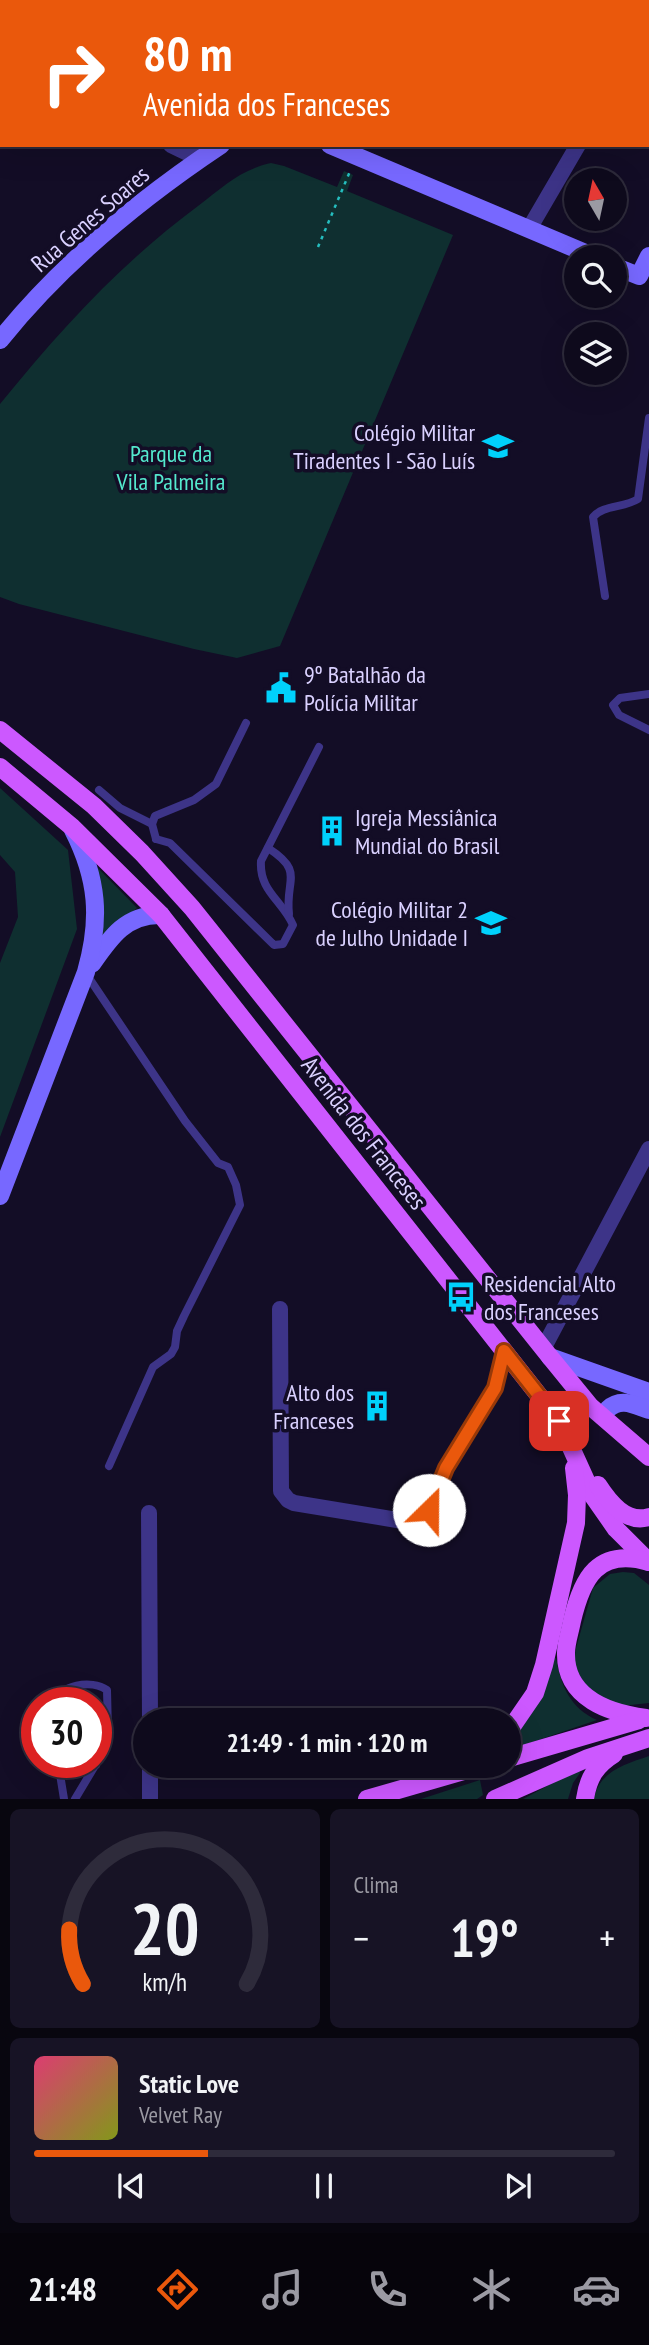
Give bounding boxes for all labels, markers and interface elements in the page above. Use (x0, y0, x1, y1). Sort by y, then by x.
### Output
text: 80 m (143, 21, 232, 85)
icon: right (28, 28, 119, 119)
text: Avenida dos Franceses (143, 83, 390, 125)
street label: Rua Genes Soares (24, 159, 156, 279)
north arrow (564, 168, 626, 231)
map controls (564, 168, 627, 385)
button: search (564, 245, 627, 308)
button: layers (564, 322, 627, 385)
place label: Colégio Militar Tiradentes I - São Luís (293, 417, 475, 476)
school or university icon: Colégio Militar Tiradentes I - São Luís (481, 429, 515, 463)
park label: Parque da Vila Palmeira (116, 438, 225, 497)
place label: 9º Batalhão da Polícia Militar (304, 659, 426, 718)
public building icon: 9º Batalhão da Polícia Militar (264, 671, 298, 705)
place label: Igreja Messiânica Mundial do Brasil (355, 802, 500, 861)
building icon: Igreja Messiânica Mundial do Brasil (315, 814, 349, 848)
place label: Colégio Militar 2 de Julho Unidade I (316, 894, 468, 953)
school or university icon: Colégio Militar 2 de Julho Unidade I (474, 906, 508, 940)
street label: Avenida dos Franceses (295, 1050, 433, 1216)
place label: Residencial Alto dos Franceses (484, 1268, 616, 1327)
bus stop icon: Residencial Alto dos Franceses (444, 1280, 478, 1314)
place label: Alto dos Franceses (273, 1377, 354, 1436)
building icon: Alto dos Franceses (360, 1389, 394, 1423)
pin (529, 1391, 589, 1451)
icon: arrive (540, 1402, 578, 1440)
position arrow (392, 1473, 466, 1547)
speed limit sign: 30 (21, 1687, 112, 1778)
text: 21:49 · 1 min · 120 m (227, 1726, 427, 1759)
text: Clima (354, 1870, 399, 1899)
text: 20 (130, 1881, 200, 1975)
text: 19° (450, 1904, 519, 1971)
text: − (354, 1913, 369, 1962)
text: + (599, 1913, 615, 1962)
text: km/h (143, 1966, 187, 1998)
text: Static Love (139, 2067, 239, 2100)
text: Velvet Ray (139, 2100, 222, 2129)
icon: previous (112, 2167, 150, 2205)
icon: pause (305, 2167, 343, 2205)
icon: next (499, 2167, 537, 2205)
icon: directions (153, 2265, 202, 2314)
icon: music (258, 2265, 307, 2314)
icon: phone (363, 2265, 412, 2314)
icon: climate (467, 2265, 516, 2314)
icon: car (572, 2265, 621, 2314)
text: 21:48 (28, 2268, 97, 2310)

